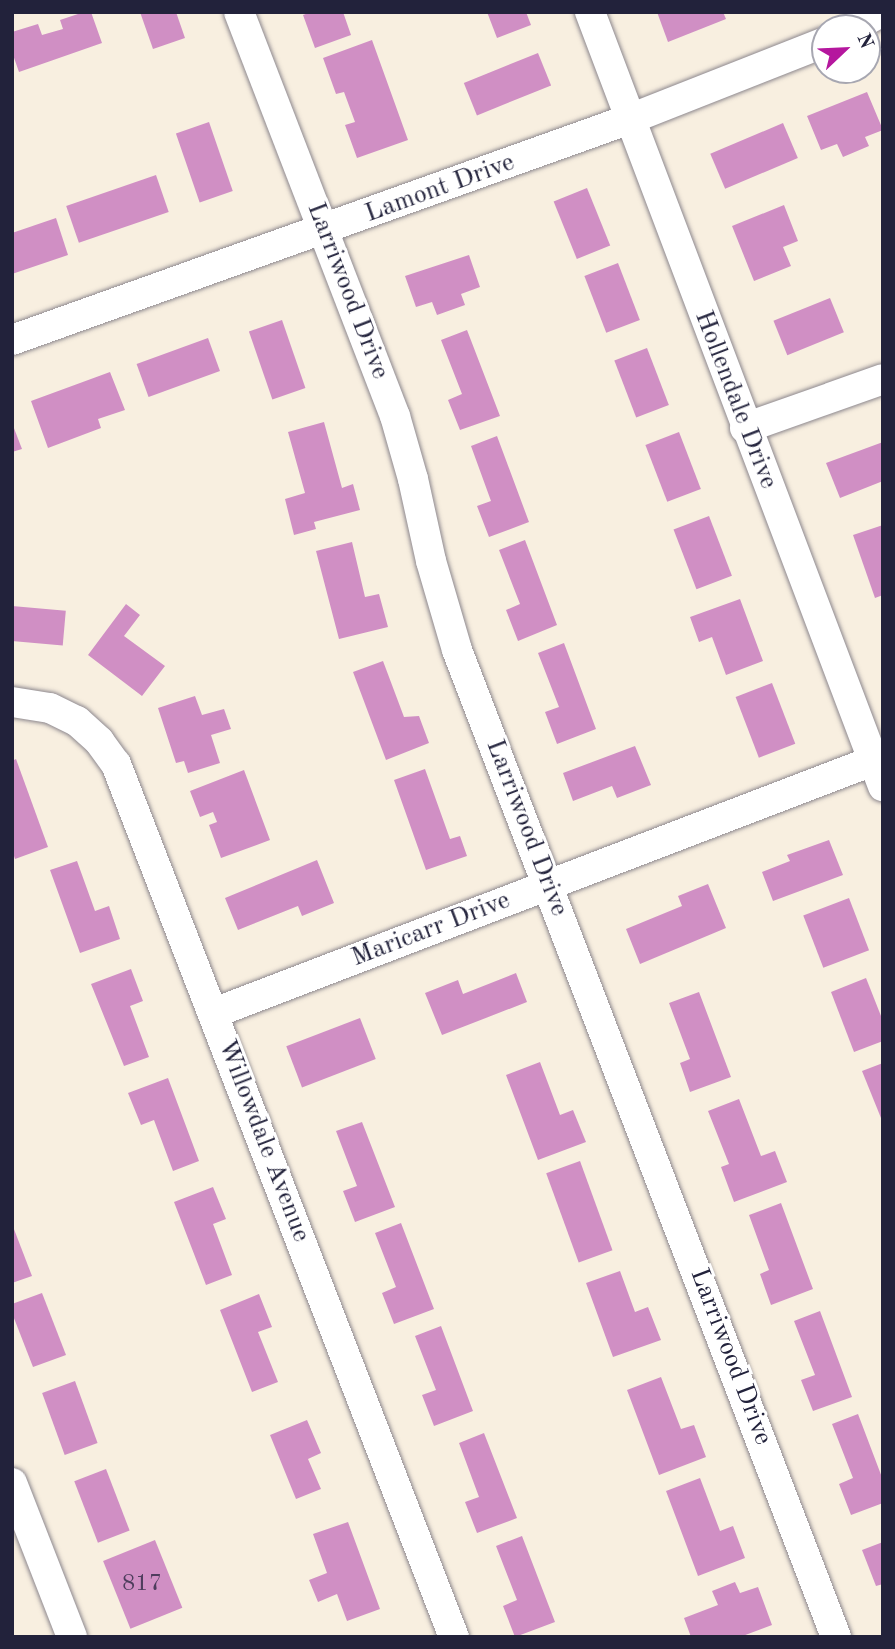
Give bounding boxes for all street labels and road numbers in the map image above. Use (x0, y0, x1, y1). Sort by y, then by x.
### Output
street label: Lamont Drive (361, 148, 519, 230)
street label: Larriwood Drive (299, 198, 395, 384)
street label: Hollendale Drive (687, 306, 783, 494)
street label: Larriwood Drive (478, 735, 574, 921)
street label: Maricarr Drive (347, 885, 515, 975)
street label: Willowdale Avenue (210, 1035, 316, 1247)
street label: Larriwood Drive (682, 1264, 778, 1450)

